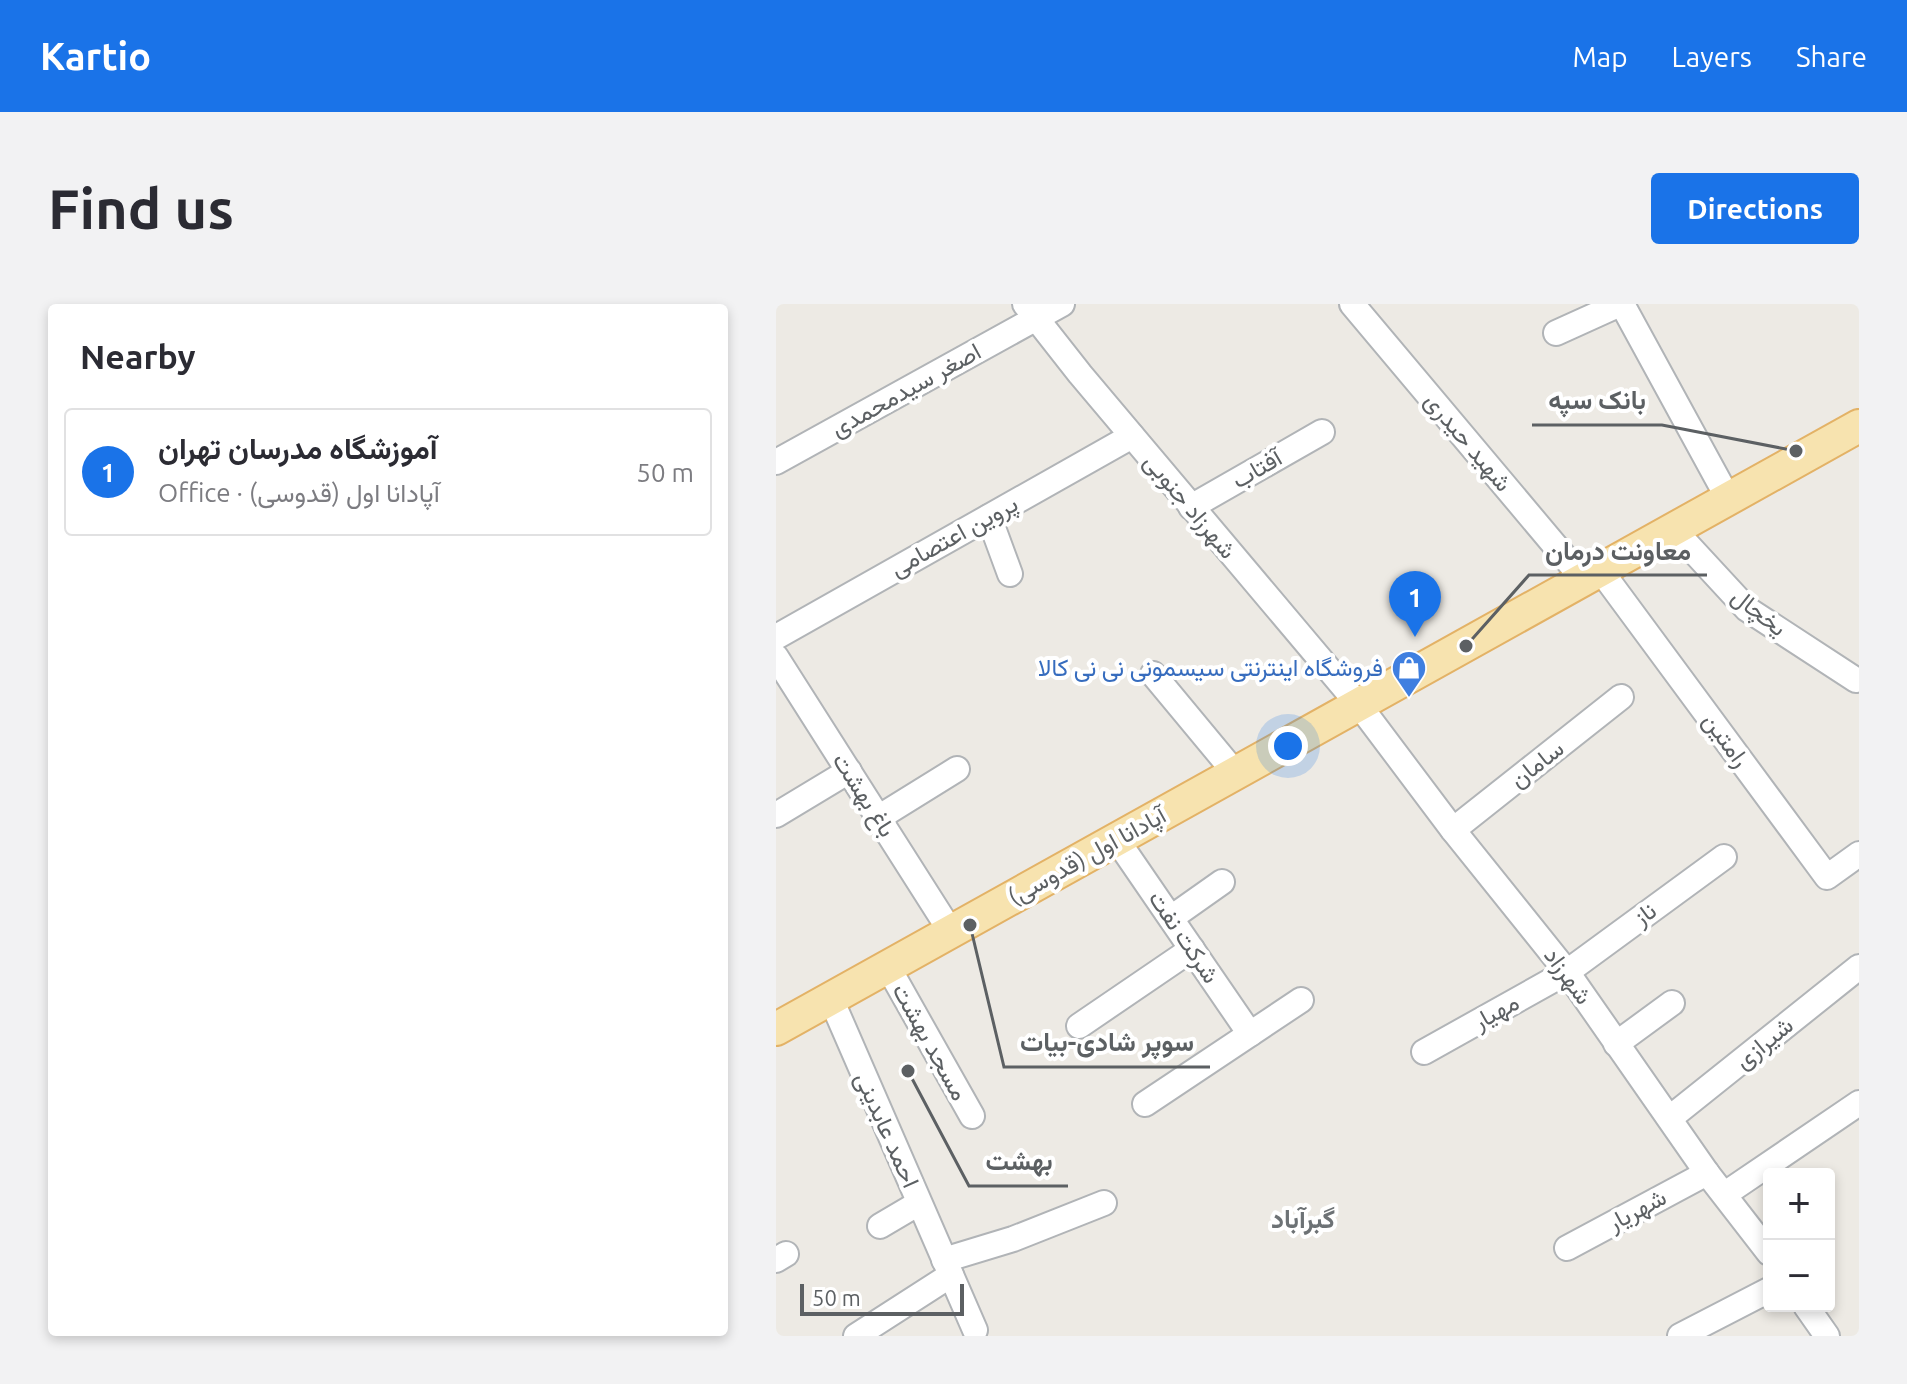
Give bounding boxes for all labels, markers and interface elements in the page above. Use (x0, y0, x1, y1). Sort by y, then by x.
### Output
text: Kartio (40, 35, 151, 77)
text: Map (1572, 41, 1628, 72)
text: Layers (1672, 41, 1752, 72)
text: Share (1796, 41, 1867, 72)
button: Directions (1651, 173, 1859, 244)
text: Find us (48, 177, 234, 240)
text: Nearby (80, 337, 195, 375)
street label: اصغر سیدمحمدی (826, 337, 986, 444)
callout: بانک سپه (1532, 375, 1662, 425)
text: بانک سپه (1548, 385, 1646, 418)
street label: شهید حیدری (1418, 387, 1517, 498)
text: آموزشگاه مدرسان تهران (158, 431, 438, 465)
street label: آفتاب (1227, 442, 1289, 494)
street label: شهرزاد جنوبی (1137, 448, 1242, 565)
text: 1 (101, 458, 115, 487)
text: 50 m (636, 458, 694, 487)
text: Office · آپادانا اول (قدوسی) (158, 478, 440, 507)
street label: پروین اعتصامی (885, 489, 1024, 584)
callout: معاونت درمان (1529, 525, 1707, 575)
text: معاونت درمان (1545, 536, 1691, 567)
pin: 1 (1389, 571, 1441, 637)
street label: یخچال (1725, 582, 1792, 644)
shop icon: فروشگاه اینترنتی سیسمونی نی نی کالا (1390, 649, 1428, 699)
place label: فروشگاه اینترنتی سیسمونی نی نی کالا (1038, 654, 1383, 683)
street label: رامتین (1696, 707, 1755, 773)
your location (1268, 726, 1308, 766)
street label: سامان (1505, 734, 1569, 793)
street label: باغ بهشت (825, 748, 901, 843)
street label: آپادانا اول (قدوسی) (1003, 800, 1174, 913)
street label: شرکت نفت (1142, 885, 1225, 989)
street label: ناز (1627, 896, 1662, 933)
street label: شهرزاد (1537, 942, 1598, 1010)
street label: مسجد بهشت (886, 979, 974, 1106)
street label: مهیار (1467, 988, 1524, 1037)
street label: شیرازی (1729, 1011, 1799, 1076)
callout: سوپر شادی-بیات (1004, 1017, 1210, 1067)
text: سوپر شادی-بیات (1020, 1027, 1194, 1060)
street label: احمد عابدینی (849, 1068, 925, 1192)
callout: بهشت (969, 1136, 1068, 1186)
text: بهشت (985, 1146, 1053, 1177)
map controls (1763, 1168, 1835, 1312)
button: + (1763, 1168, 1835, 1240)
street label: شهریار (1602, 1183, 1671, 1238)
district label: گبرآباد (1271, 1204, 1335, 1235)
button: − (1763, 1240, 1835, 1312)
scale bar (800, 1280, 964, 1316)
text: 50 m (812, 1285, 861, 1310)

